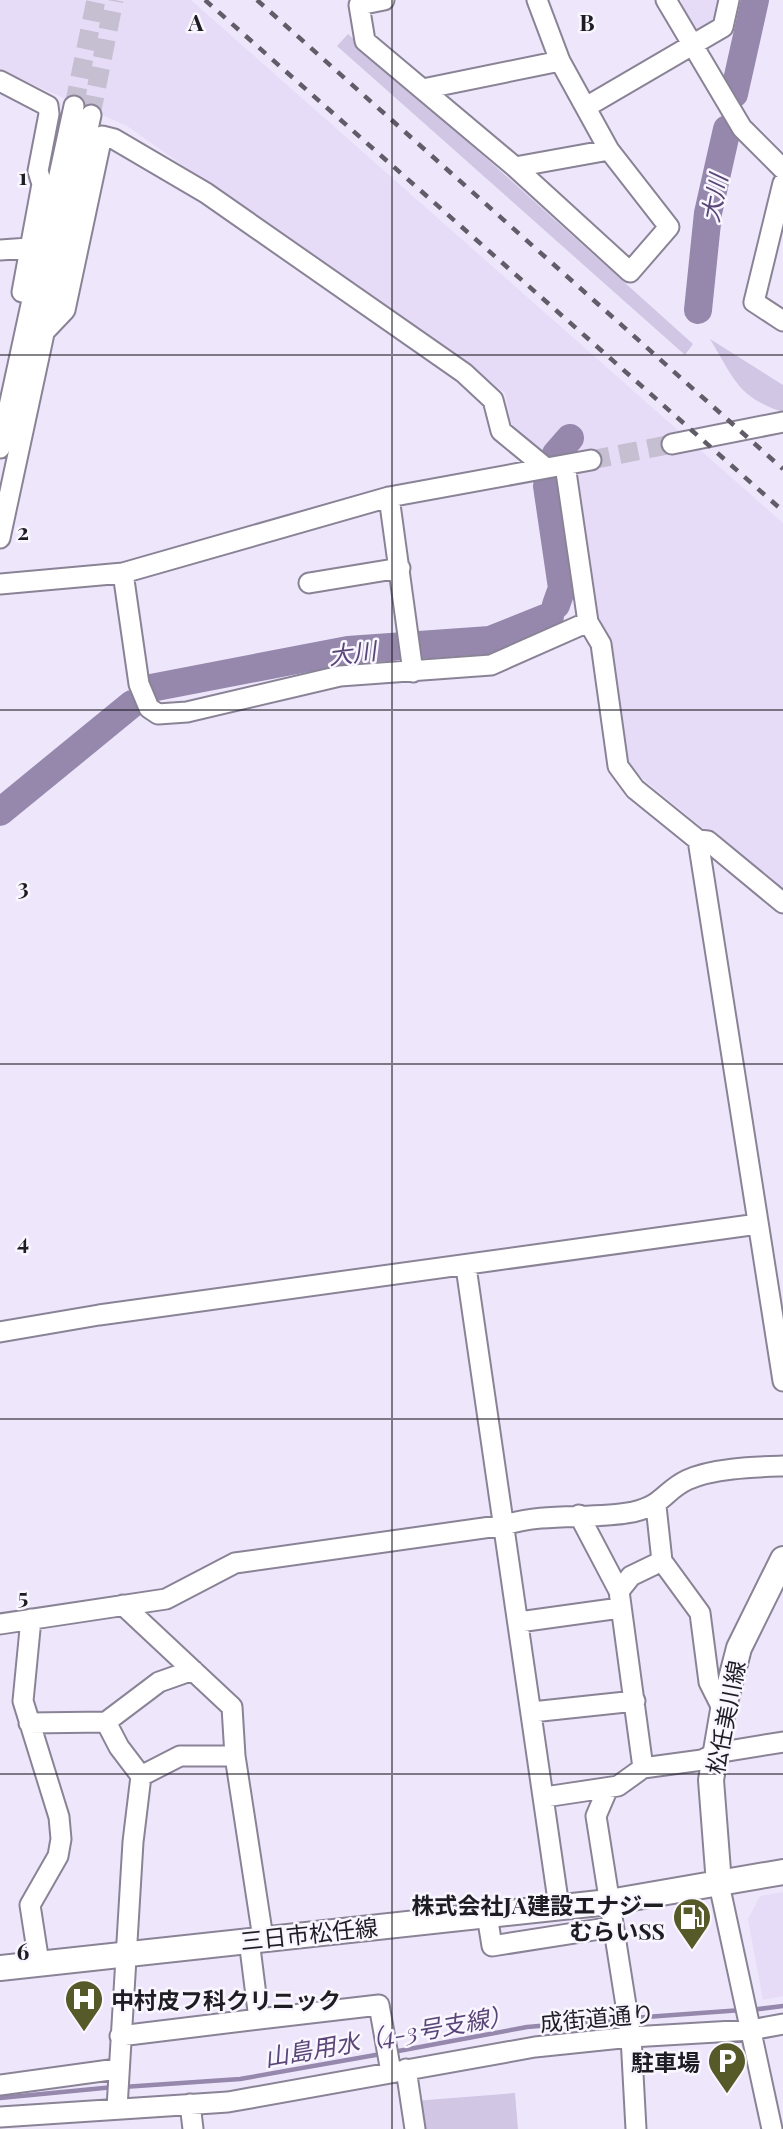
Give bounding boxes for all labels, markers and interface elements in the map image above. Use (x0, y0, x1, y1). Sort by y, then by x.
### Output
text: A (187, 6, 204, 37)
text: B (579, 6, 595, 37)
text: 1 (19, 160, 28, 191)
water label: 大川 (693, 168, 734, 225)
text: 2 (17, 515, 29, 546)
water label: 大川 (326, 633, 381, 671)
text: 3 (17, 870, 29, 901)
text: 4 (17, 1225, 29, 1256)
text: 5 (18, 1580, 28, 1611)
street label: 松任美川線 (699, 1658, 751, 1776)
place label: 株式会社JA建設エナジー むらいSS (412, 1889, 665, 1946)
fuel station icon: 株式会社JA建設エナジー むらいSS (671, 1896, 713, 1951)
street label: 三日市松任線 (239, 1910, 379, 1956)
text: 6 (17, 1935, 30, 1966)
hospital icon: 中村皮フ科クリニック (63, 1978, 105, 2033)
place label: 中村皮フ科クリニック (111, 1984, 341, 2015)
water label: 山島用水（4-3号支線） (261, 1997, 515, 2073)
street label: 成街道通り (538, 1997, 656, 2037)
parking icon: 駐車場 (706, 2040, 748, 2095)
place label: 駐車場 (631, 2046, 700, 2077)

